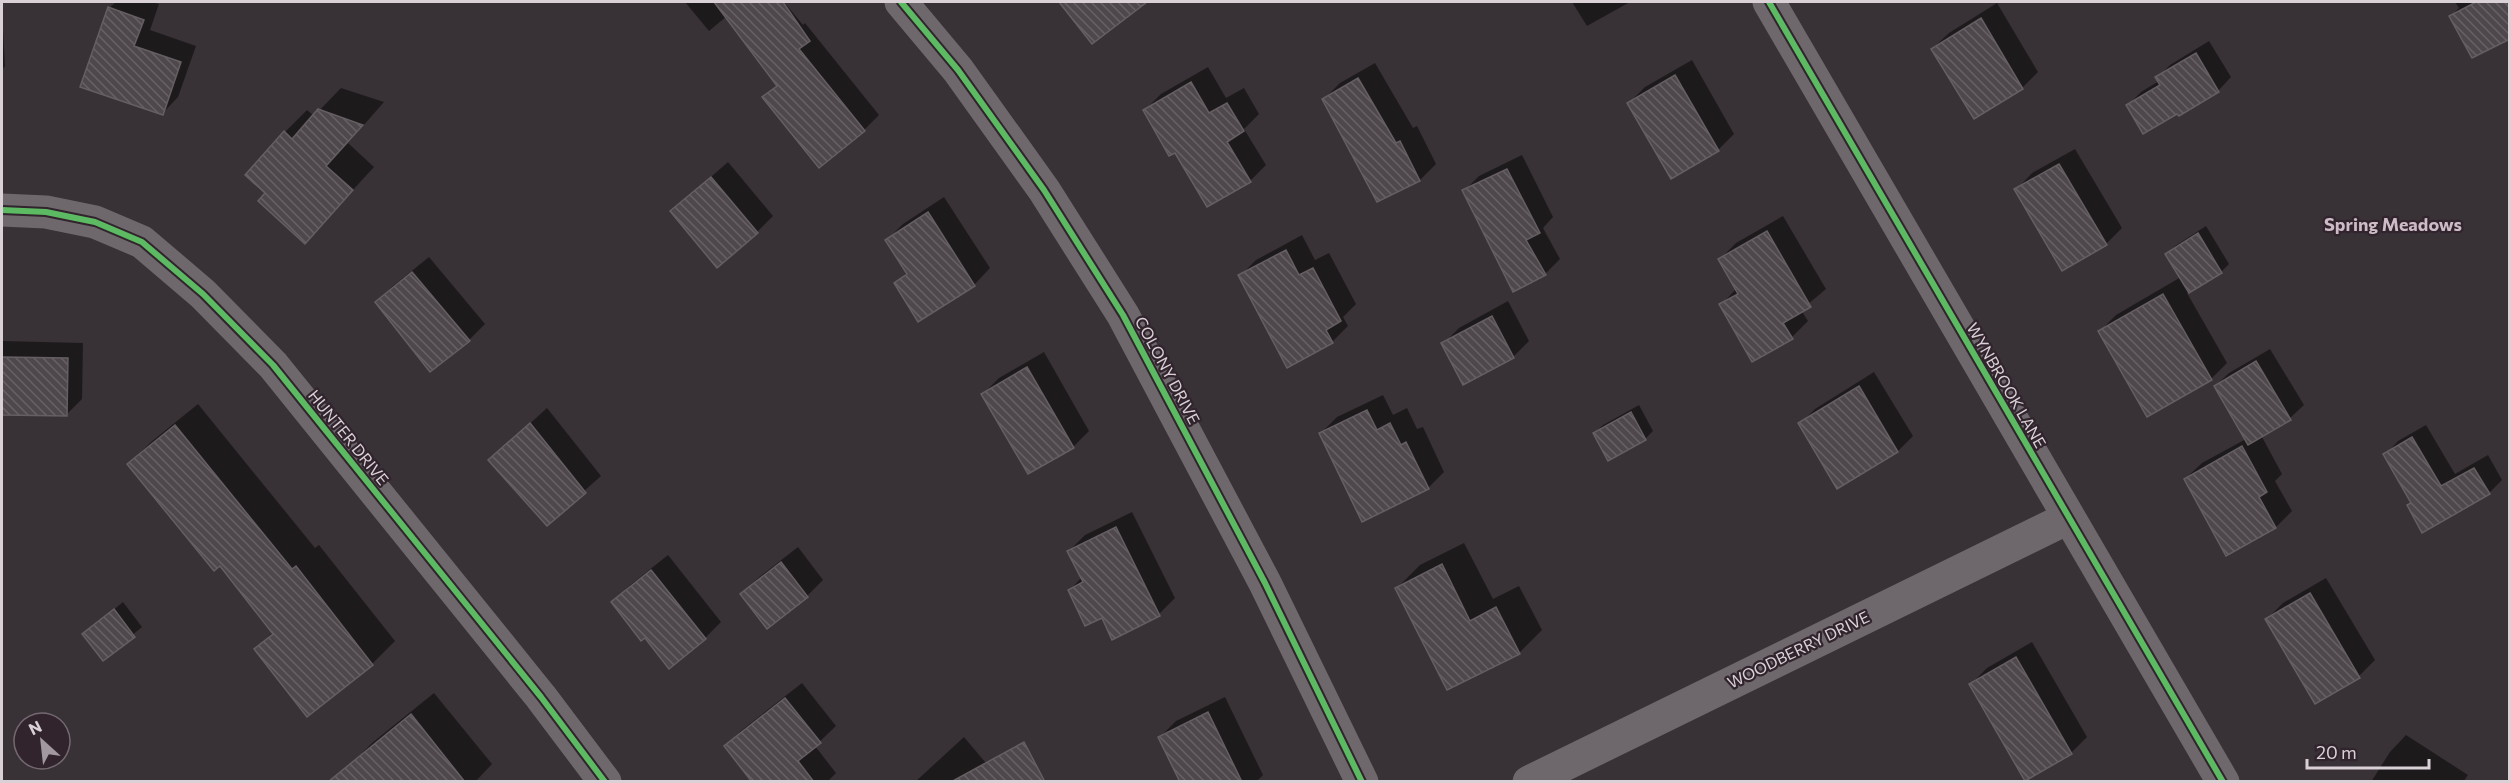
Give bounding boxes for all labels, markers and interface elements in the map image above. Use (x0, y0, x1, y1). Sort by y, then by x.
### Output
district label: Spring Meadows (2324, 213, 2462, 235)
street label: COLONY DRIVE (1132, 313, 1204, 427)
street label: WYNBROOK LANE (1963, 319, 2051, 451)
street label: HUNTER DRIVE (305, 386, 393, 488)
street label: WOODBERRY DRIVE (1724, 606, 1872, 692)
north arrow (12, 711, 72, 771)
text: N (25, 716, 45, 738)
scale bar (2307, 732, 2428, 770)
text: 20 m (2316, 741, 2357, 763)

